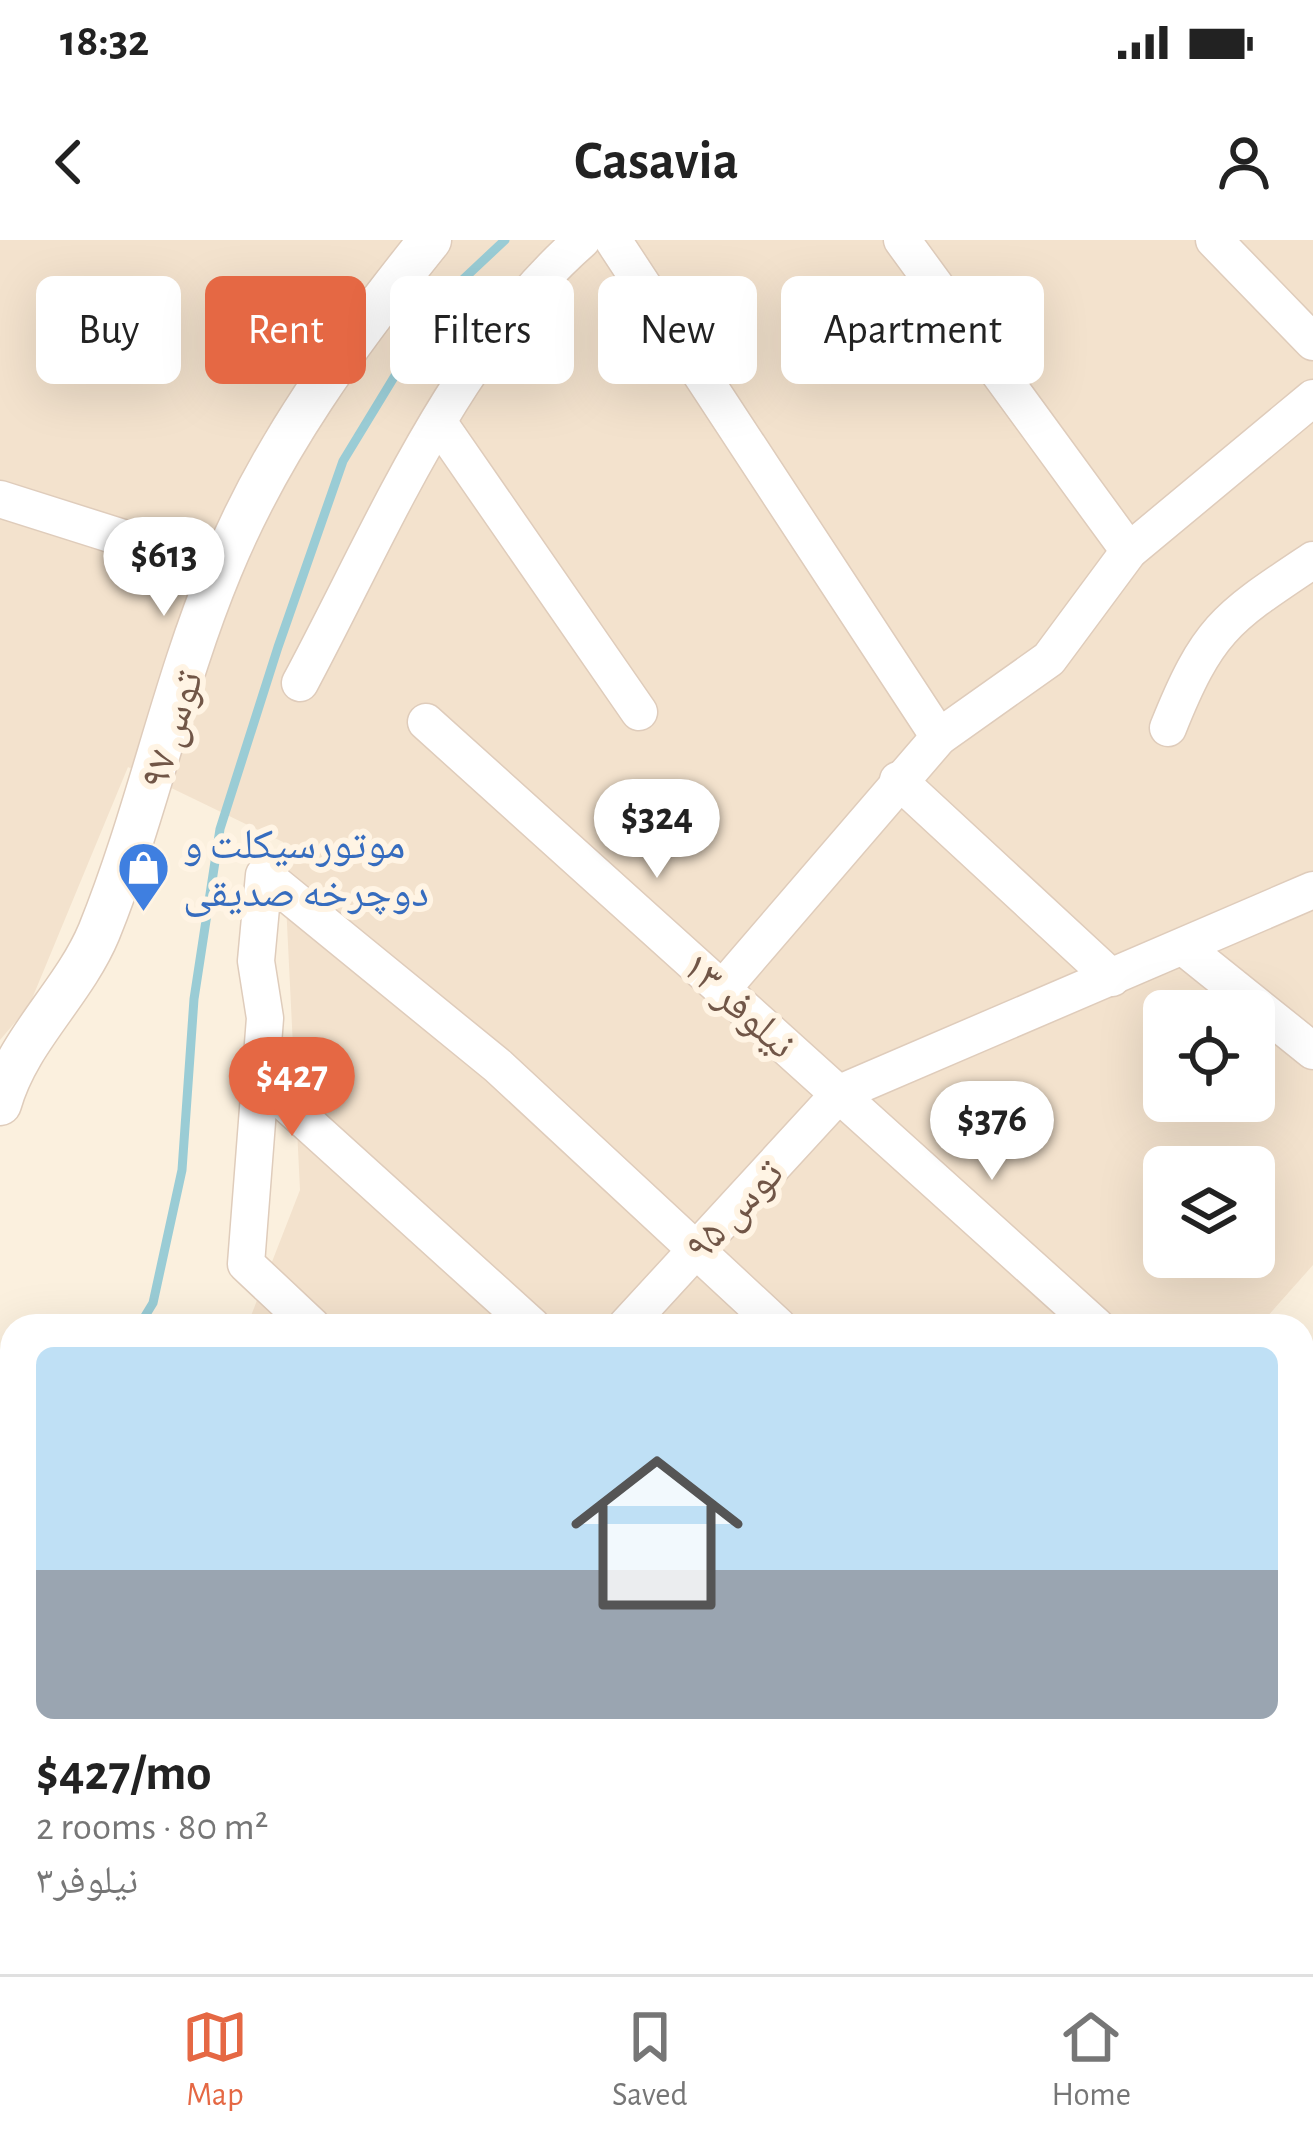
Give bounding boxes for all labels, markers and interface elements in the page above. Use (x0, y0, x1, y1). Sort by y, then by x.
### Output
text: 18:32 (60, 19, 149, 64)
icon: back (36, 129, 102, 195)
icon: person (1211, 129, 1277, 195)
text: Casavia (574, 135, 739, 189)
chip: Buy (36, 276, 181, 384)
chip: Rent (205, 276, 366, 384)
chip: Filters (390, 276, 574, 384)
chip: New (598, 276, 757, 384)
chip: Apartment (781, 276, 1044, 384)
pin: $613 (93, 517, 235, 619)
text: $613 (130, 536, 198, 575)
street label: توس ۹۷ (133, 665, 213, 795)
pin: $324 (586, 779, 728, 881)
text: $324 (621, 798, 693, 837)
place label: موتورسیکلت و دوچرخه صدیقی (183, 824, 429, 917)
shop icon: موتورسیکلت و دوچرخه صدیقی (116, 839, 172, 913)
street label: نیلوفر ۱۳ (673, 944, 803, 1067)
map controls (1143, 990, 1275, 1278)
button: locate (1143, 990, 1275, 1122)
pin: $427 (221, 1037, 363, 1139)
text: $427 (256, 1056, 328, 1095)
pin: $376 (921, 1081, 1063, 1183)
text: $376 (957, 1100, 1027, 1139)
button: layers (1143, 1146, 1275, 1278)
street label: توس ۹۵ (678, 1152, 793, 1271)
icon: home (549, 1425, 765, 1641)
text: $427/mo (36, 1748, 212, 1799)
text: 2 rooms · 80 m² (36, 1808, 268, 1847)
text: نیلوفر۳ (36, 1862, 138, 1901)
tab: Map (182, 2004, 248, 2116)
tab: Saved (612, 2004, 688, 2116)
tab: Home (1052, 2004, 1131, 2116)

